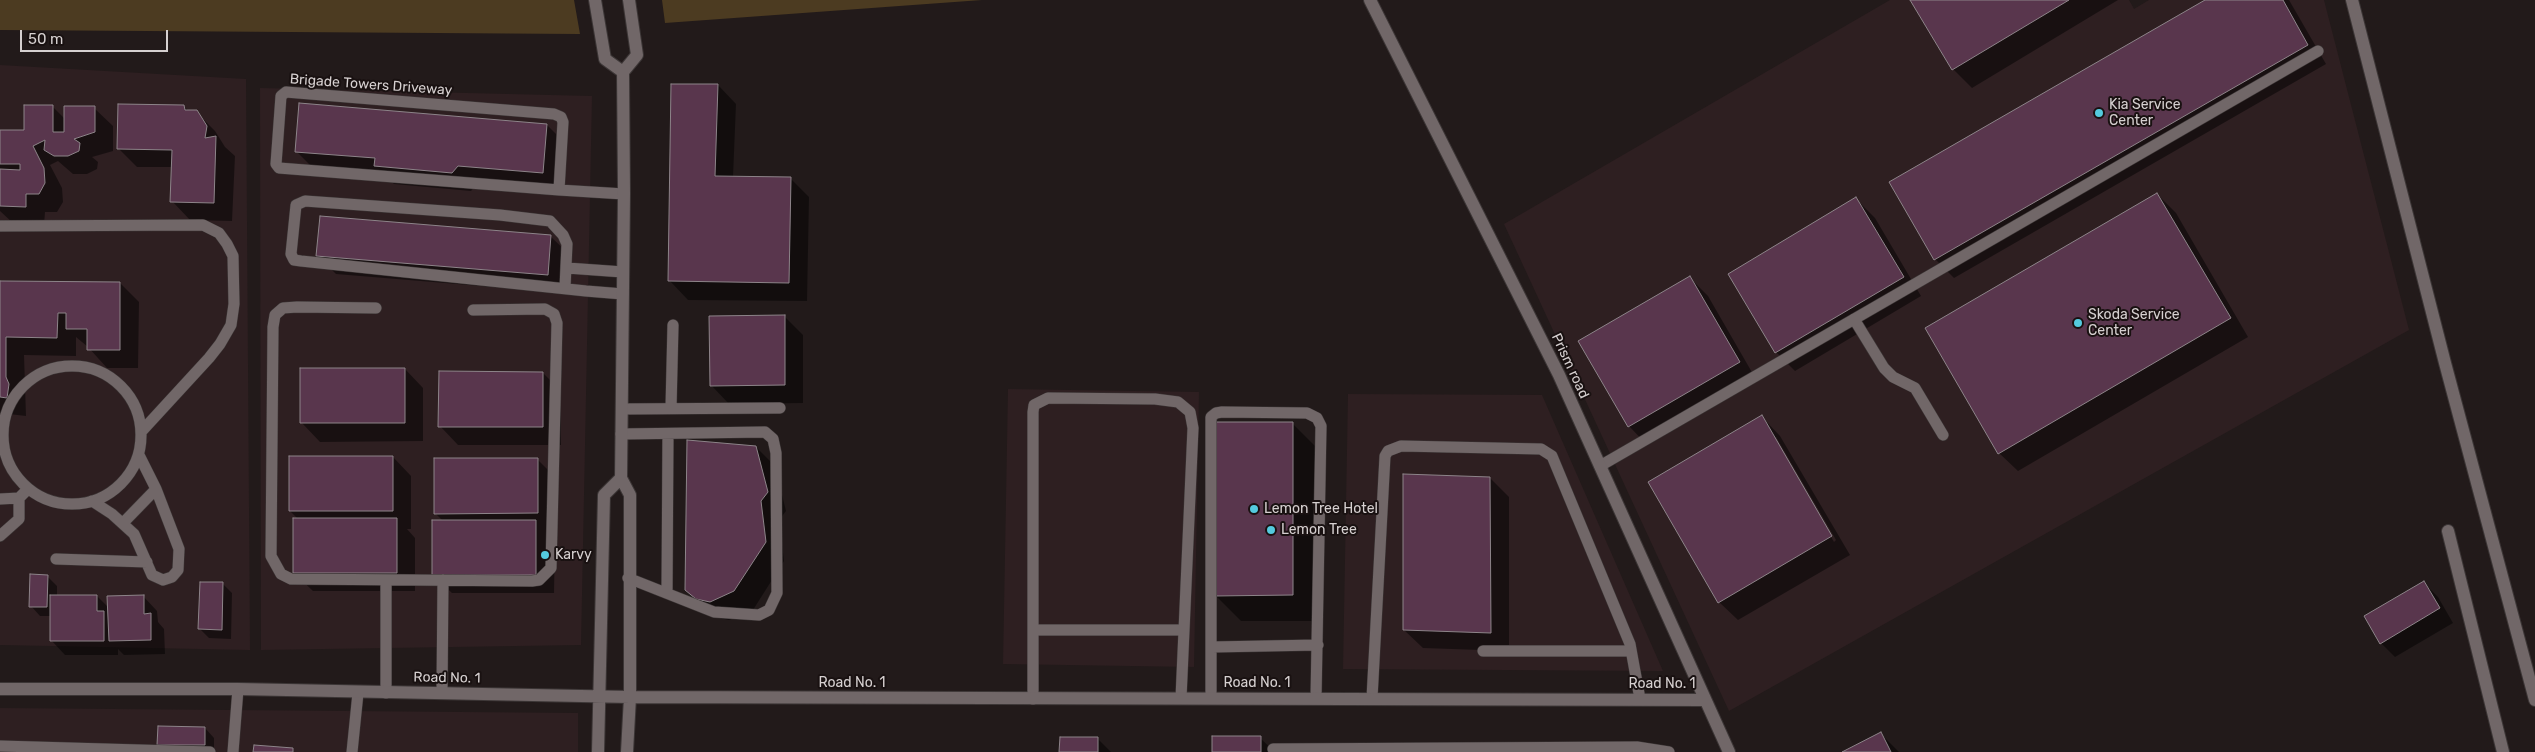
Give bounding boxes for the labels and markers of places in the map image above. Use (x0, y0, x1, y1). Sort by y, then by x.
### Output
place label: Kia Service Center (2109, 97, 2181, 130)
marker: Kia Service Center (2093, 107, 2105, 119)
place label: Skoda Service Center (2088, 307, 2180, 340)
marker: Skoda Service Center (2072, 317, 2084, 329)
place label: Lemon Tree Hotel (1264, 501, 1378, 517)
marker: Lemon Tree Hotel (1248, 503, 1260, 515)
place label: Lemon Tree (1281, 522, 1357, 538)
marker: Lemon Tree (1265, 524, 1277, 536)
place label: Karvy (555, 547, 592, 563)
marker: Karvy (539, 549, 551, 561)

